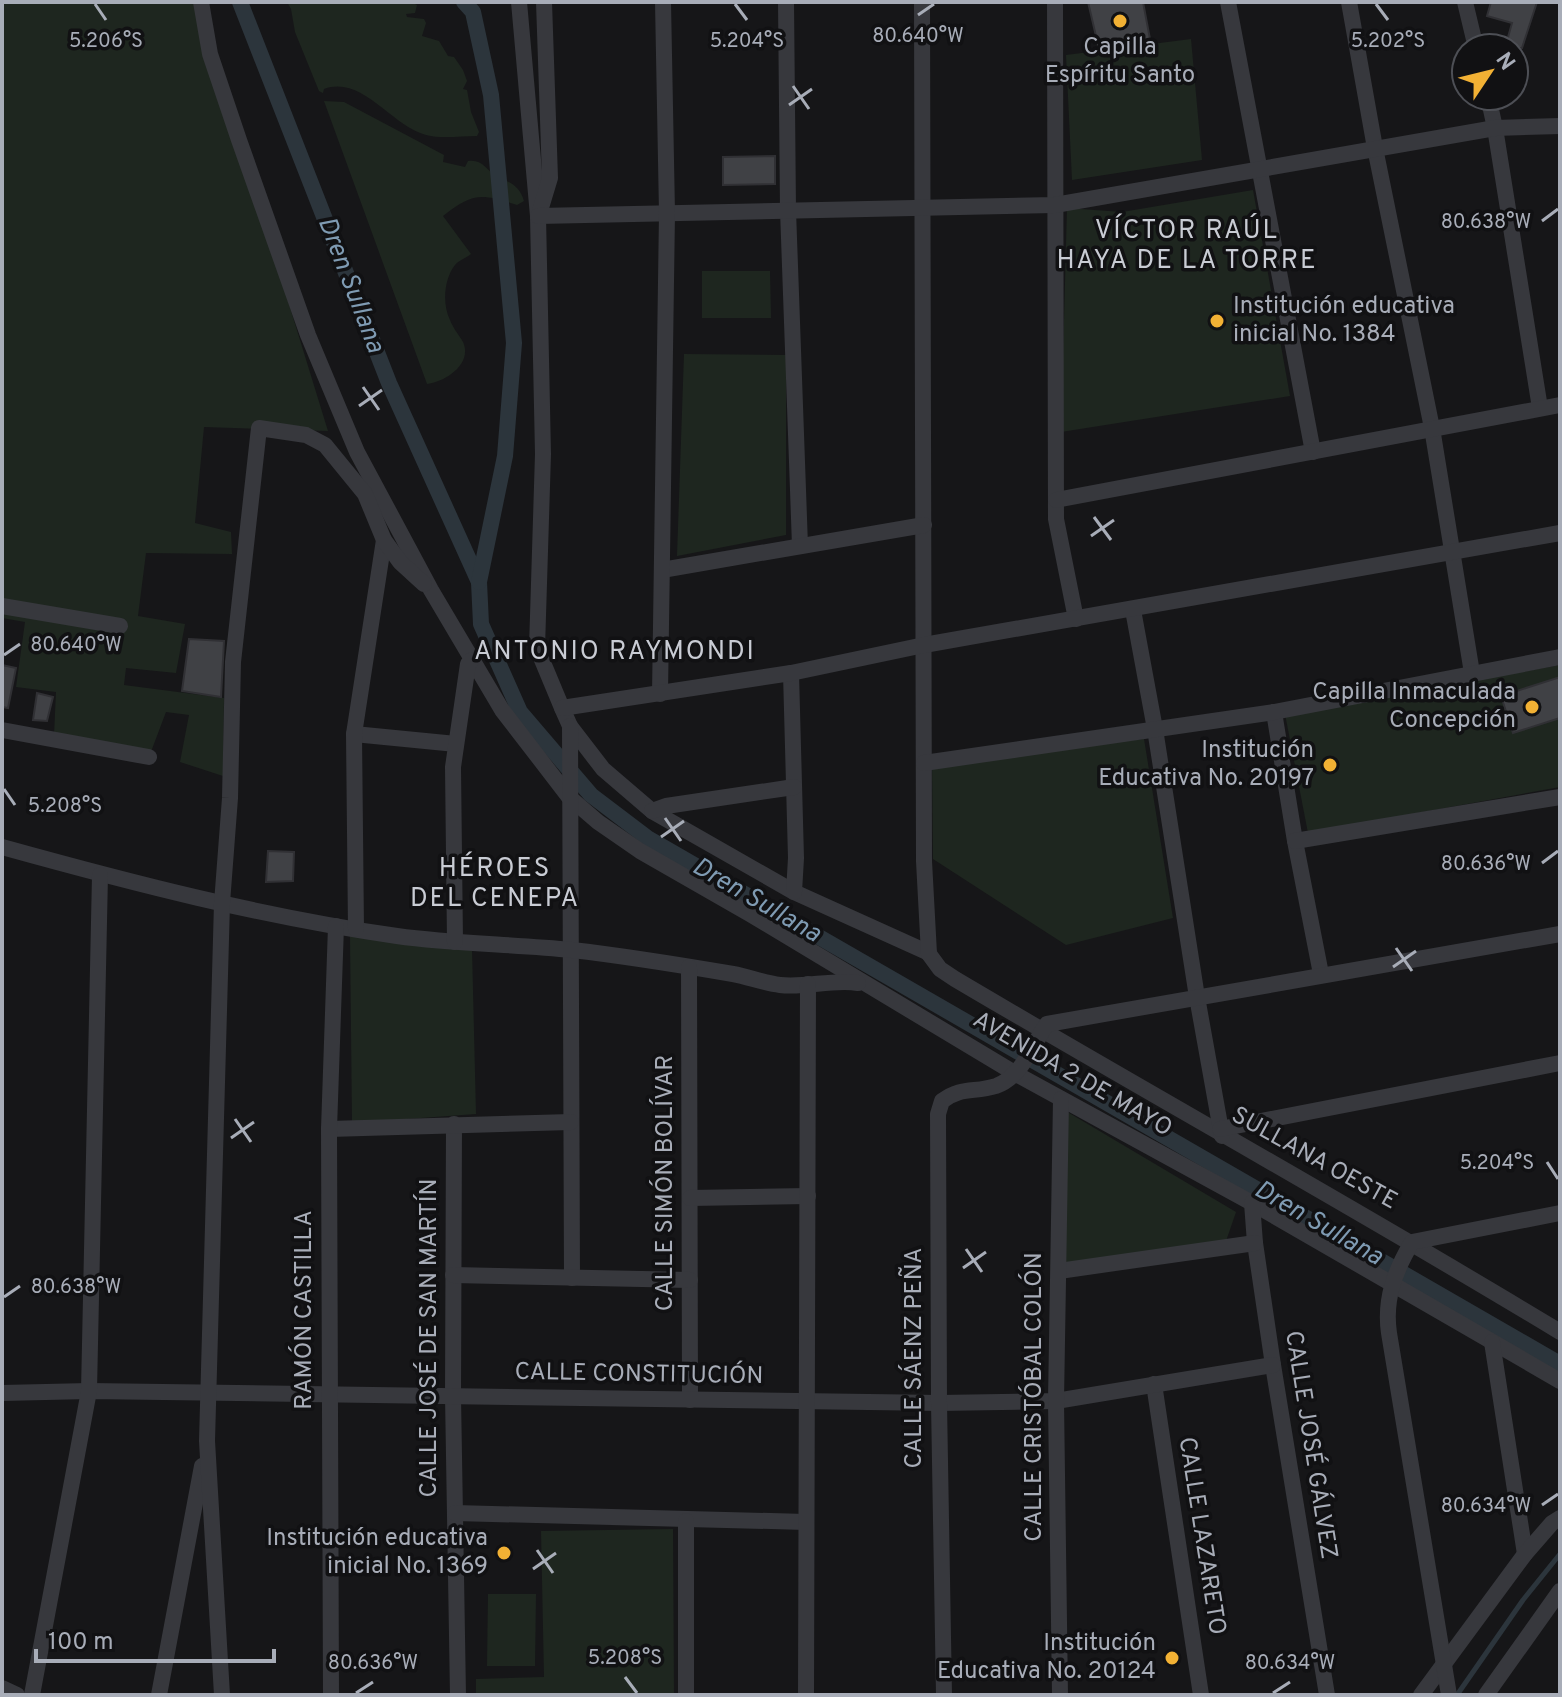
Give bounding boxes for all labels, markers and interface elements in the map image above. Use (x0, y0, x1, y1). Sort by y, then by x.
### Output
marker: Capilla Espíritu Santo (1111, 12, 1129, 30)
text: 80.640°W (872, 24, 964, 50)
text: 5.206°S (69, 29, 143, 55)
text: 5.204°S (710, 29, 784, 55)
text: 5.202°S (1351, 29, 1425, 55)
north arrow (1450, 32, 1530, 112)
place label: Capilla Espíritu Santo (1045, 33, 1195, 91)
text: N (1489, 48, 1520, 76)
text: 80.638°W (1441, 210, 1531, 236)
water label: Dren Sullana (309, 212, 391, 358)
district label: VÍCTOR RAÚL HAYA DE LA TORRE (1056, 213, 1318, 278)
place label: Institución educativa inicial No. 1384 (1233, 292, 1455, 350)
marker: Institución educativa inicial No. 1384 (1208, 312, 1226, 330)
text: 80.640°W (30, 633, 122, 659)
district label: ANTONIO RAYMONDI (474, 636, 756, 669)
place label: Capilla Inmaculada Concepción (1312, 678, 1516, 736)
marker: Capilla Inmaculada Concepción (1523, 698, 1541, 716)
place label: Institución Educativa No. 20197 (1098, 736, 1314, 794)
marker: Institución Educativa No. 20197 (1321, 756, 1339, 774)
text: 5.208°S (28, 794, 102, 820)
district label: HÉROES DEL CENEPA (410, 851, 580, 916)
water label: Dren Sullana (686, 851, 827, 951)
text: 80.636°W (1441, 852, 1531, 878)
street label: AVENIDA 2 DE MAYO (967, 1006, 1177, 1144)
street label: CALLE SIMÓN BOLÍVAR (649, 1055, 681, 1311)
street label: SULLANA OESTE (1226, 1101, 1402, 1217)
text: 5.204°S (1460, 1151, 1534, 1177)
water label: Dren Sullana (1248, 1174, 1389, 1274)
street label: CALLE JOSÉ DE SAN MARTÍN (413, 1179, 445, 1497)
street label: RAMÓN CASTILLA (288, 1210, 320, 1410)
street label: CALLE SÁENZ PEÑA (898, 1247, 930, 1469)
street label: CALLE CRISTÓBAL COLÓN (1018, 1252, 1050, 1542)
text: 80.638°W (31, 1275, 121, 1301)
street label: CALLE JOSÉ GÁLVEZ (1277, 1328, 1345, 1561)
street label: CALLE CONSTITUCIÓN (514, 1356, 764, 1392)
street label: CALLE LAZARETO (1171, 1435, 1231, 1637)
text: 80.634°W (1441, 1494, 1531, 1520)
place label: Institución educativa inicial No. 1369 (266, 1524, 488, 1582)
marker: Institución educativa inicial No. 1369 (495, 1544, 513, 1562)
scale bar (36, 1613, 274, 1663)
text: 100 m (48, 1628, 114, 1658)
place label: Institución Educativa No. 20124 (937, 1629, 1156, 1687)
text: 5.208°S (588, 1646, 662, 1672)
marker: Institución Educativa No. 20124 (1163, 1649, 1181, 1667)
text: 80.636°W (328, 1651, 418, 1677)
text: 80.634°W (1245, 1651, 1335, 1677)

